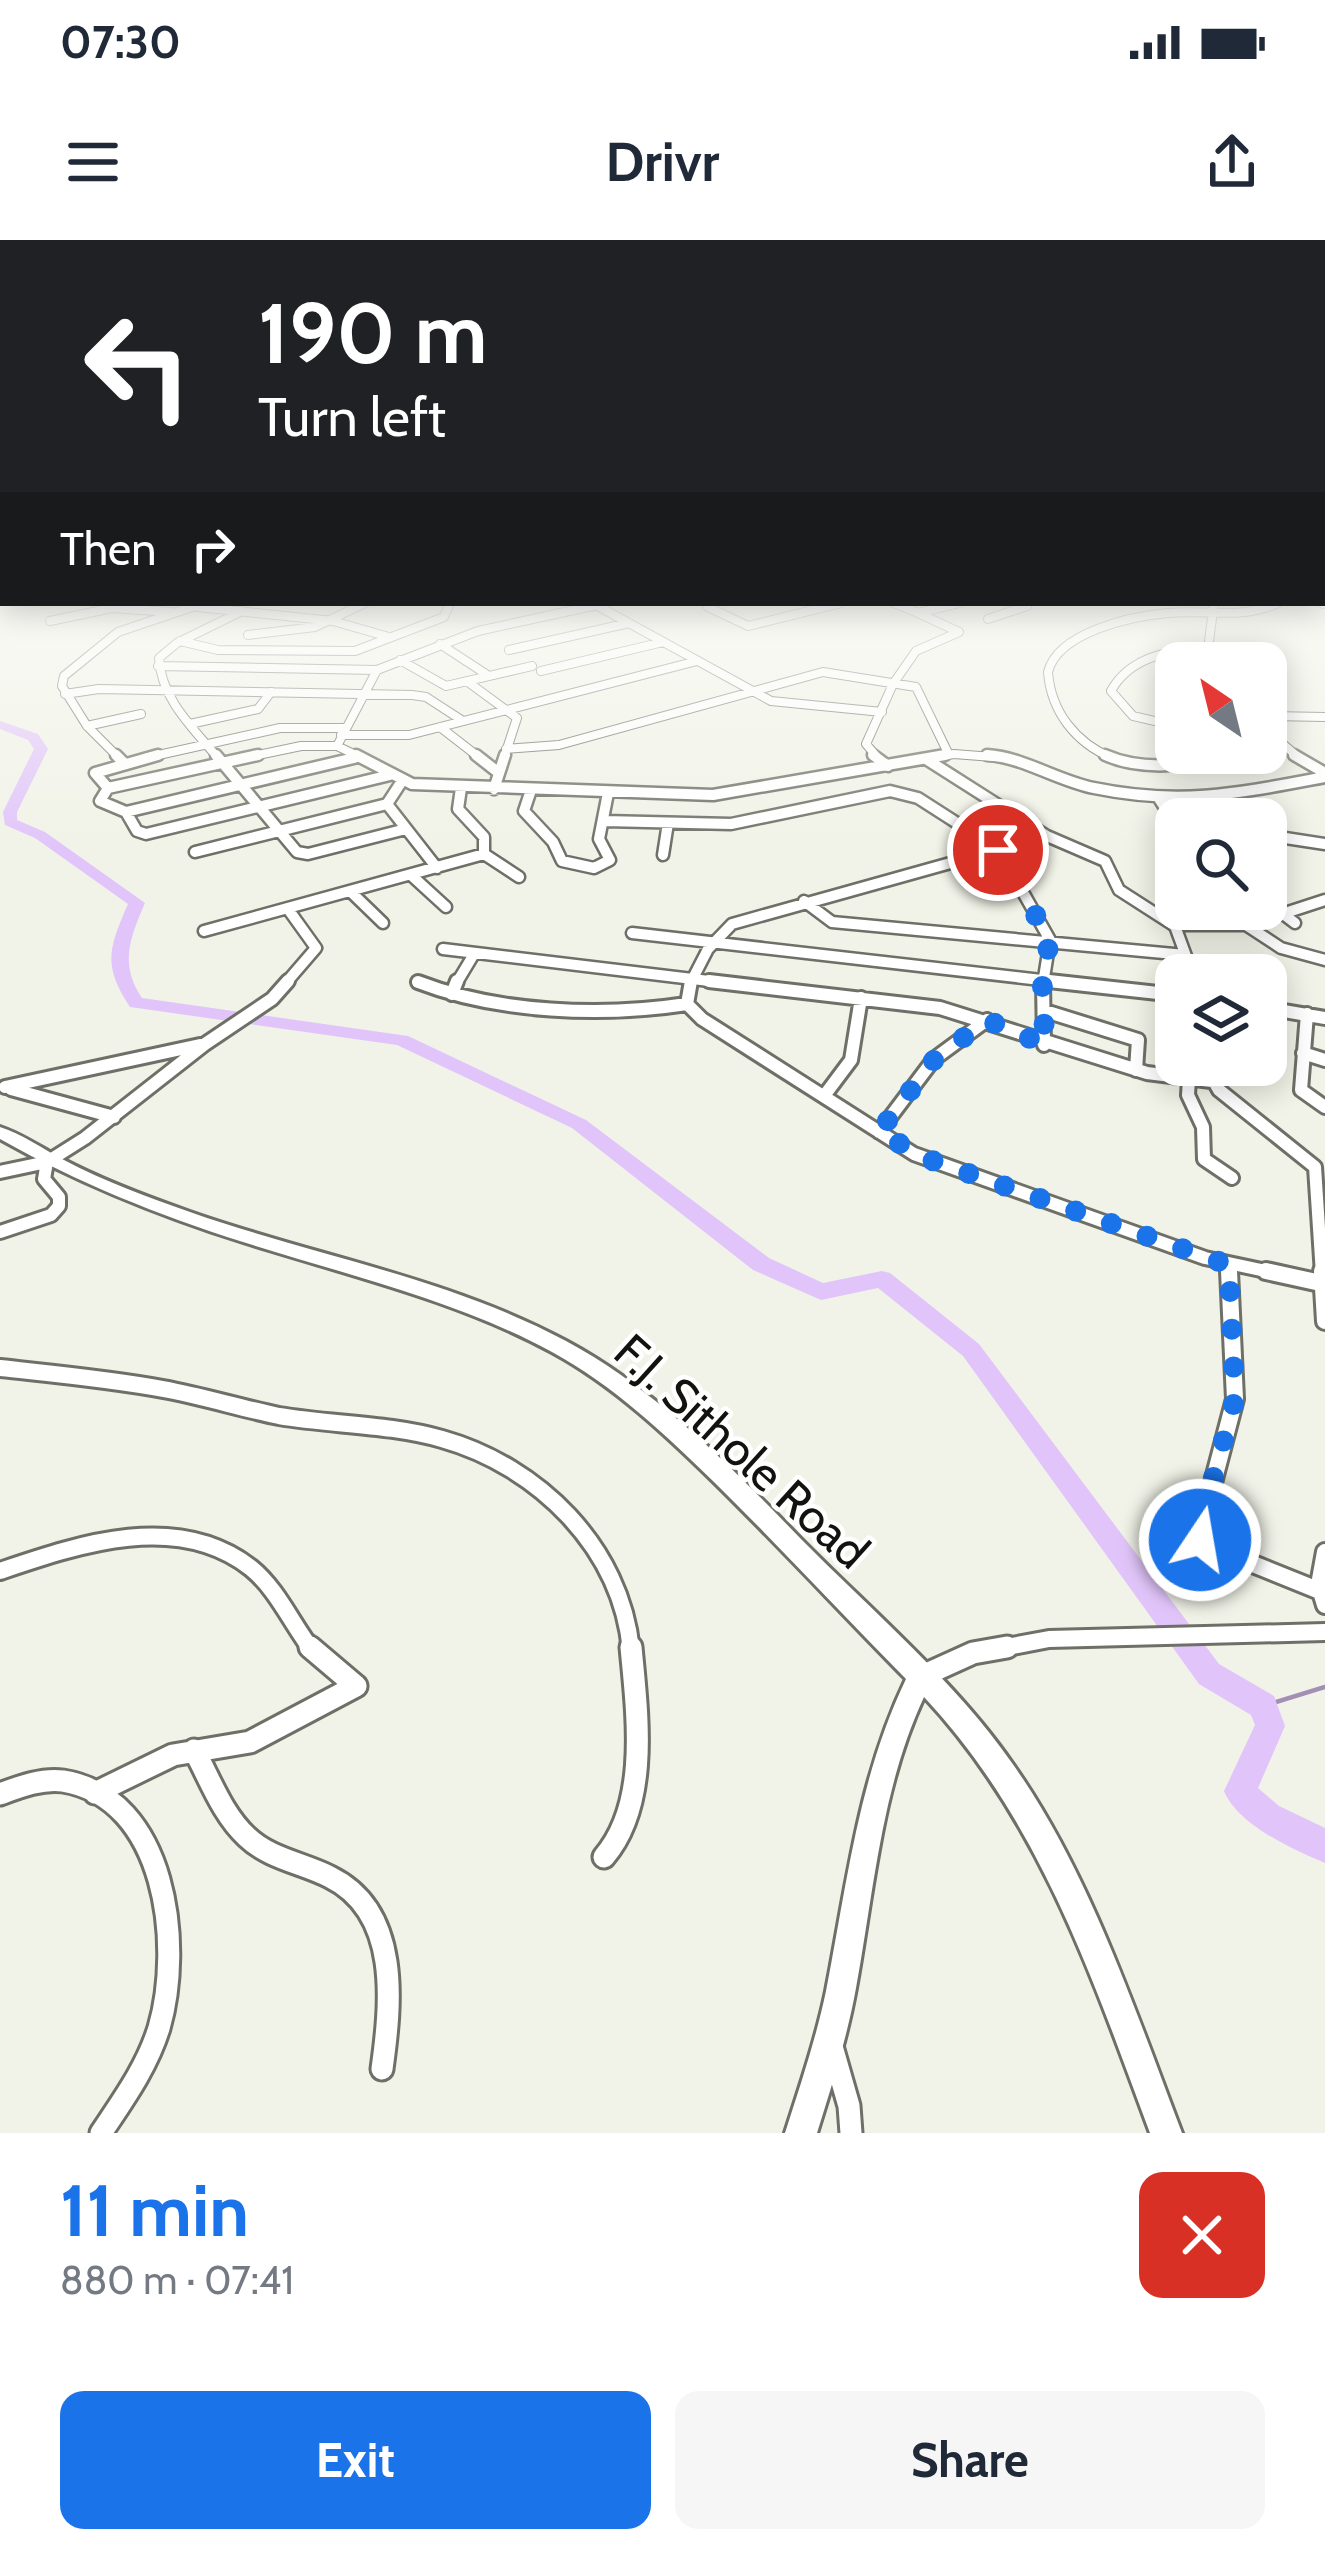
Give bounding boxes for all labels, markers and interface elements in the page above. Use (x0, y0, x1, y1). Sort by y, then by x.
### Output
text: 07:30 (60, 15, 181, 69)
icon: menu (60, 129, 126, 195)
text: Drivr (606, 129, 719, 195)
icon: share (1199, 129, 1265, 195)
text: 190 m (258, 282, 487, 384)
icon: left (60, 288, 216, 444)
text: Turn left (258, 384, 446, 450)
icon: right (180, 516, 246, 582)
text: Then (60, 522, 156, 576)
north arrow (1155, 642, 1287, 774)
map controls (1155, 642, 1287, 1086)
button: search (1155, 798, 1287, 930)
pin (947, 799, 1049, 901)
icon: arrive (965, 817, 1031, 883)
button: layers (1155, 954, 1287, 1086)
street label: F.J. Sithole Road (603, 1322, 881, 1580)
position arrow (1137, 1477, 1263, 1603)
text: 11 min (60, 2167, 249, 2254)
button: close (1139, 2172, 1265, 2298)
text: 880 m · 07:41 (60, 2256, 294, 2304)
button: Exit (60, 2391, 651, 2529)
button: Share (675, 2391, 1265, 2529)

